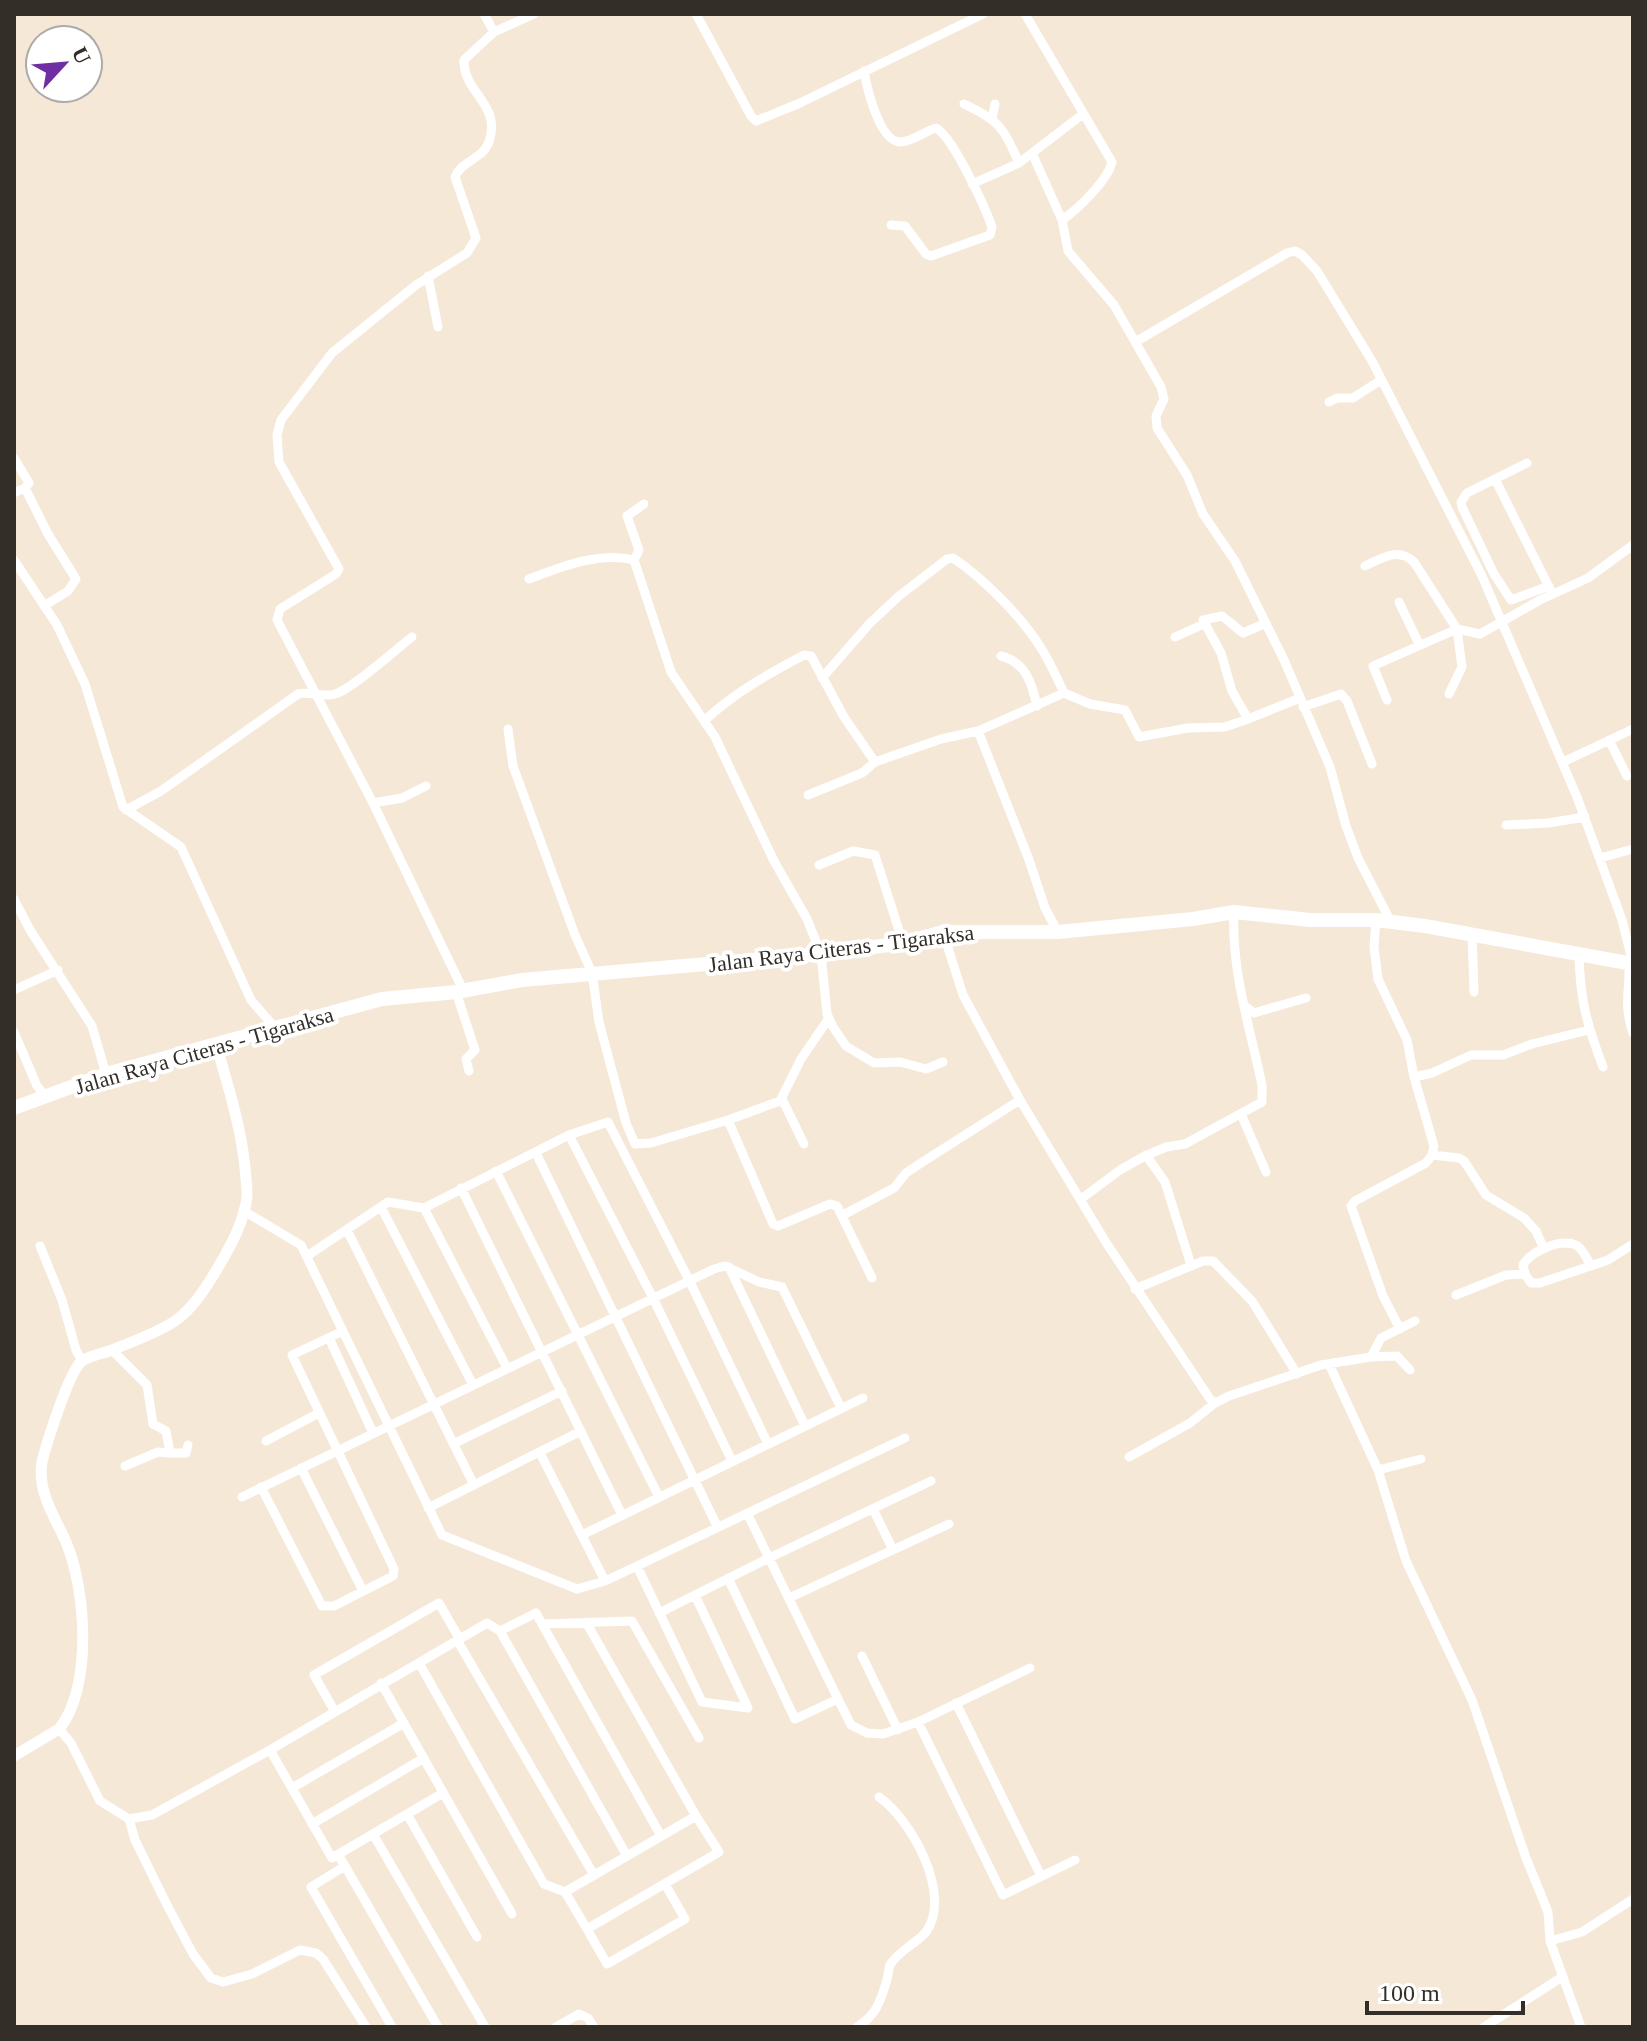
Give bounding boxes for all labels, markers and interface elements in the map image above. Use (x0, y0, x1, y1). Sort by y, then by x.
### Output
north arrow (24, 24, 104, 104)
text: U (67, 43, 96, 68)
street label: Jalan Raya Citeras - Tigaraksa (707, 920, 976, 977)
street label: Jalan Raya Citeras - Tigaraksa (72, 1002, 336, 1099)
scale bar (1367, 1965, 1523, 2015)
text: 100 m (1379, 1980, 1440, 2006)

